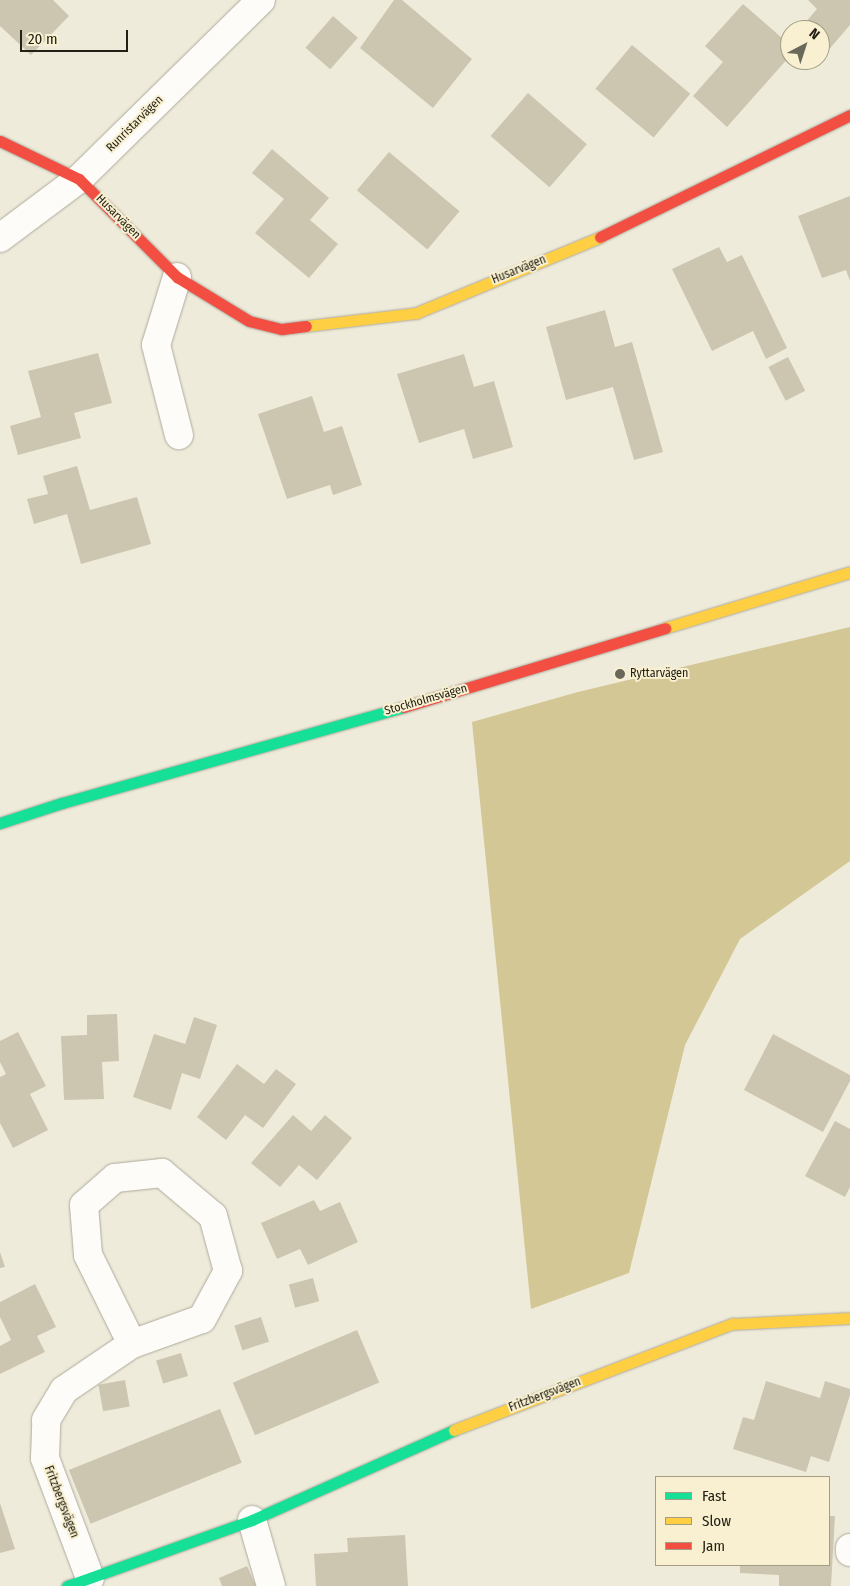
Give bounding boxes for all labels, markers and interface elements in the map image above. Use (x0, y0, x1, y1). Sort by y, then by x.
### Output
scale bar (22, 20, 130, 52)
north arrow (780, 20, 830, 70)
text: N (806, 25, 823, 43)
text: 20 m (28, 30, 58, 48)
street label: Runristarvägen (104, 93, 166, 155)
street label: Husarvägen (93, 192, 143, 242)
street label: Husarvägen (490, 253, 548, 287)
place label: Ryttarvägen (630, 667, 688, 681)
marker: Ryttarvägen (614, 668, 626, 680)
street label: Stockholmsvägen (383, 681, 469, 719)
street label: Fritzbergsvägen (507, 1375, 583, 1415)
street label: Fritzbergsvägen (41, 1464, 81, 1540)
legend (655, 1476, 830, 1566)
text: Fast (702, 1487, 726, 1505)
text: Slow (702, 1512, 731, 1530)
text: Jam (702, 1537, 725, 1555)

